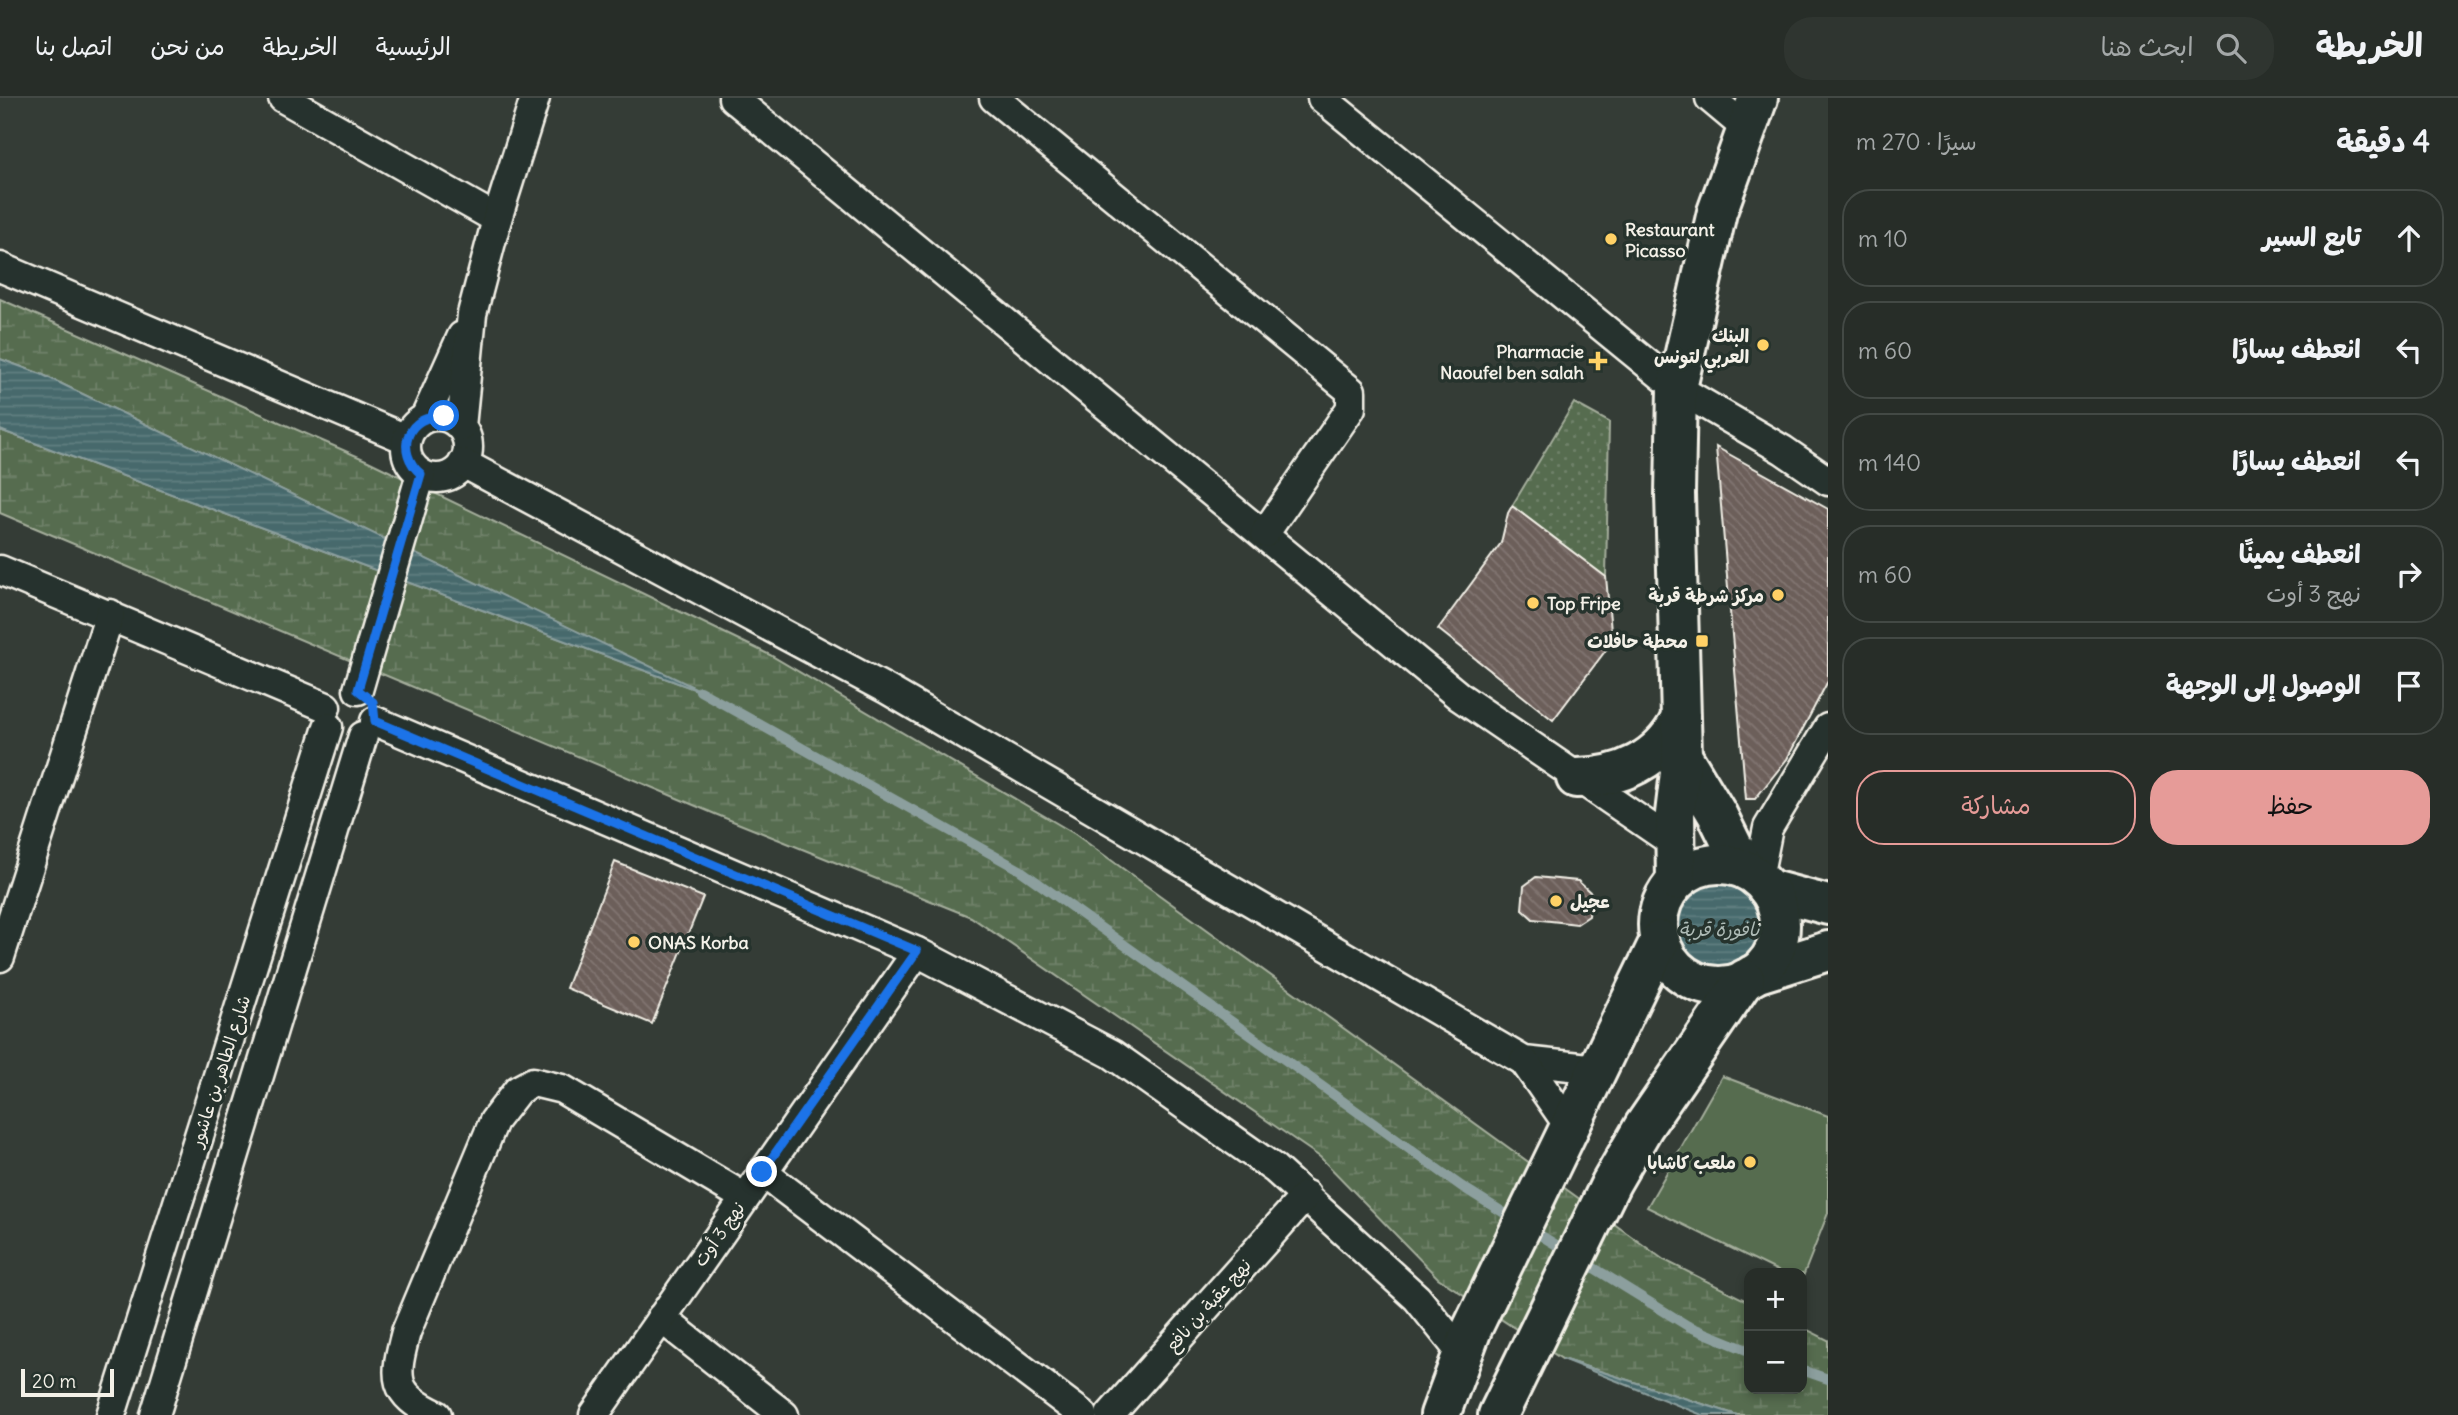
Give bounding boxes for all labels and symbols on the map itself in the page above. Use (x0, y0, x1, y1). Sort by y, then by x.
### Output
place label: Restaurant Picasso (1625, 218, 1715, 262)
marker: Restaurant Picasso (1603, 231, 1619, 247)
place label: البنك العربي لتونس (1654, 324, 1749, 373)
marker: البنك العربي لتونس (1755, 337, 1771, 353)
place label: Pharmacie Naoufel ben salah (1440, 340, 1585, 384)
marker: Pharmacie Naoufel ben salah (1590, 353, 1606, 369)
route start (428, 400, 459, 431)
place label: مركز شرطة قربة (1648, 584, 1764, 607)
marker: مركز شرطة قربة (1770, 587, 1786, 603)
place label: Top Fripe (1547, 592, 1621, 615)
marker: Top Fripe (1525, 595, 1541, 611)
place label: محطة حافلات (1587, 630, 1688, 653)
marker: محطة حافلات (1694, 633, 1710, 649)
place label: عجيل (1570, 890, 1610, 913)
marker: عجيل (1548, 893, 1564, 909)
water label: نافورة قربة (1679, 917, 1761, 941)
place label: ONAS Korba (648, 931, 749, 954)
marker: ONAS Korba (626, 934, 642, 950)
street label: شارع الطاهر بن عاشور (184, 992, 256, 1152)
place label: ملعب كاشابا (1647, 1151, 1736, 1174)
marker: ملعب كاشابا (1742, 1154, 1758, 1170)
route end (746, 1156, 777, 1187)
street label: نهج 3 أوت (688, 1197, 750, 1272)
street label: نهج عقبة بن نافع (1160, 1254, 1257, 1358)
scale bar (21, 1366, 114, 1398)

